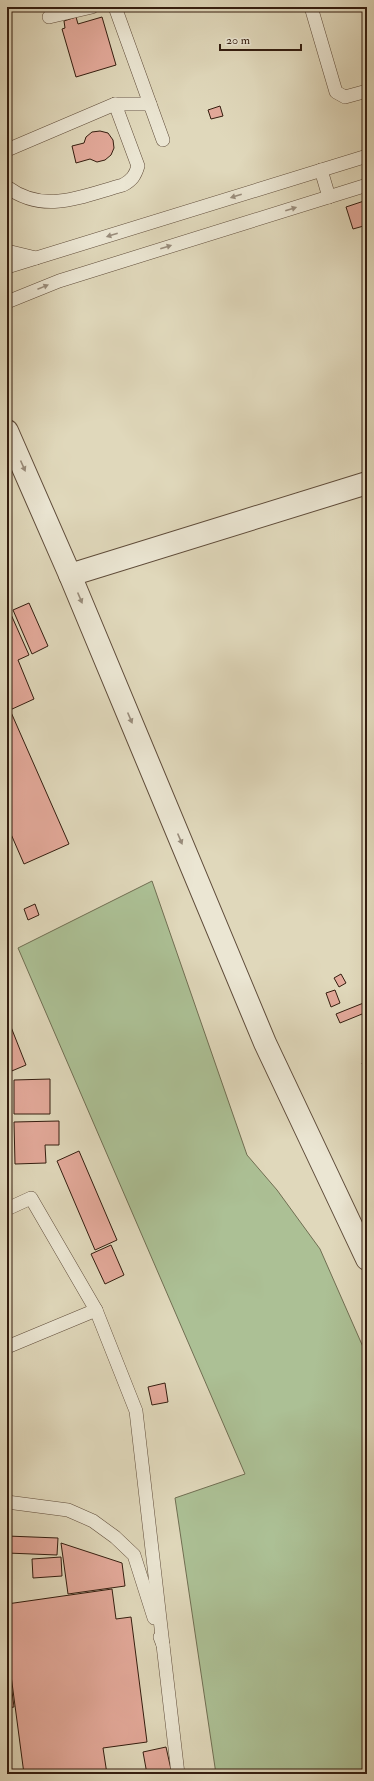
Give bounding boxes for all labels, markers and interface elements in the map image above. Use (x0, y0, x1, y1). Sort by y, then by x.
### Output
scale bar (220, 26, 301, 52)
text: 20 m (226, 33, 251, 48)
one-way arrow (230, 194, 242, 200)
one-way arrow (285, 206, 297, 212)
one-way arrow (106, 232, 118, 238)
one-way arrow (161, 244, 173, 250)
one-way arrow (37, 284, 48, 290)
one-way arrow (20, 461, 26, 472)
one-way arrow (77, 593, 83, 604)
one-way arrow (127, 713, 133, 724)
one-way arrow (177, 833, 183, 844)

